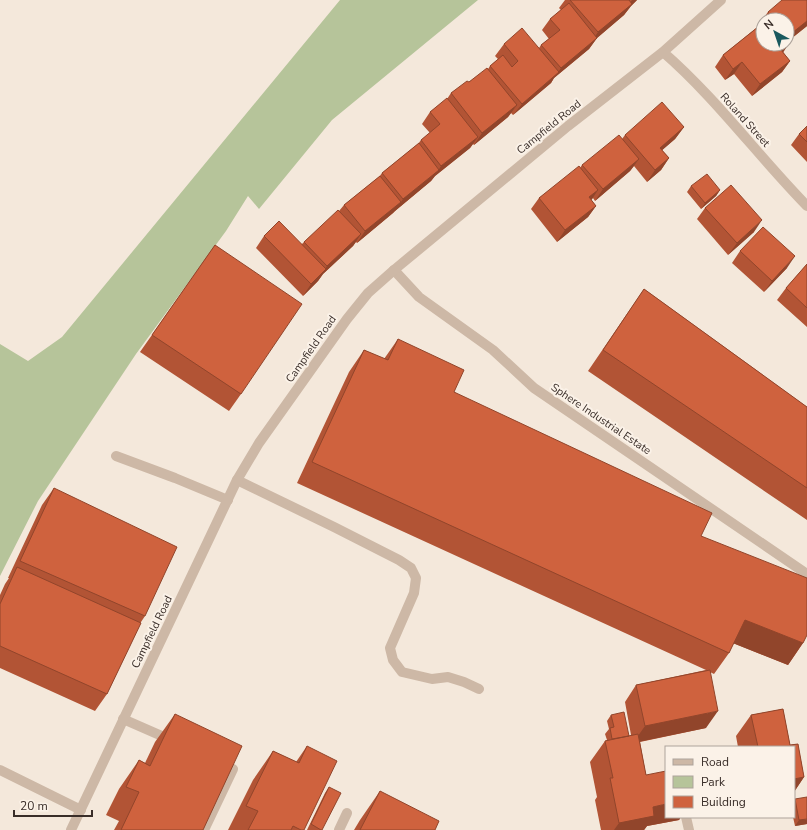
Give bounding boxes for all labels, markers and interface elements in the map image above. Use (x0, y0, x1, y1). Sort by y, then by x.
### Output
north arrow (755, 12, 795, 52)
text: N (761, 16, 777, 33)
street label: Roland Street (717, 90, 773, 150)
street label: Campfield Road (514, 96, 584, 158)
street label: Campfield Road (282, 312, 340, 386)
street label: Sphere Industrial Estate (548, 380, 654, 458)
street label: Campfield Road (128, 593, 176, 671)
legend (665, 746, 795, 818)
text: Road (701, 754, 729, 770)
text: Park (701, 774, 726, 790)
scale bar (14, 792, 92, 818)
text: Building (701, 794, 746, 810)
text: 20 m (20, 798, 48, 814)

